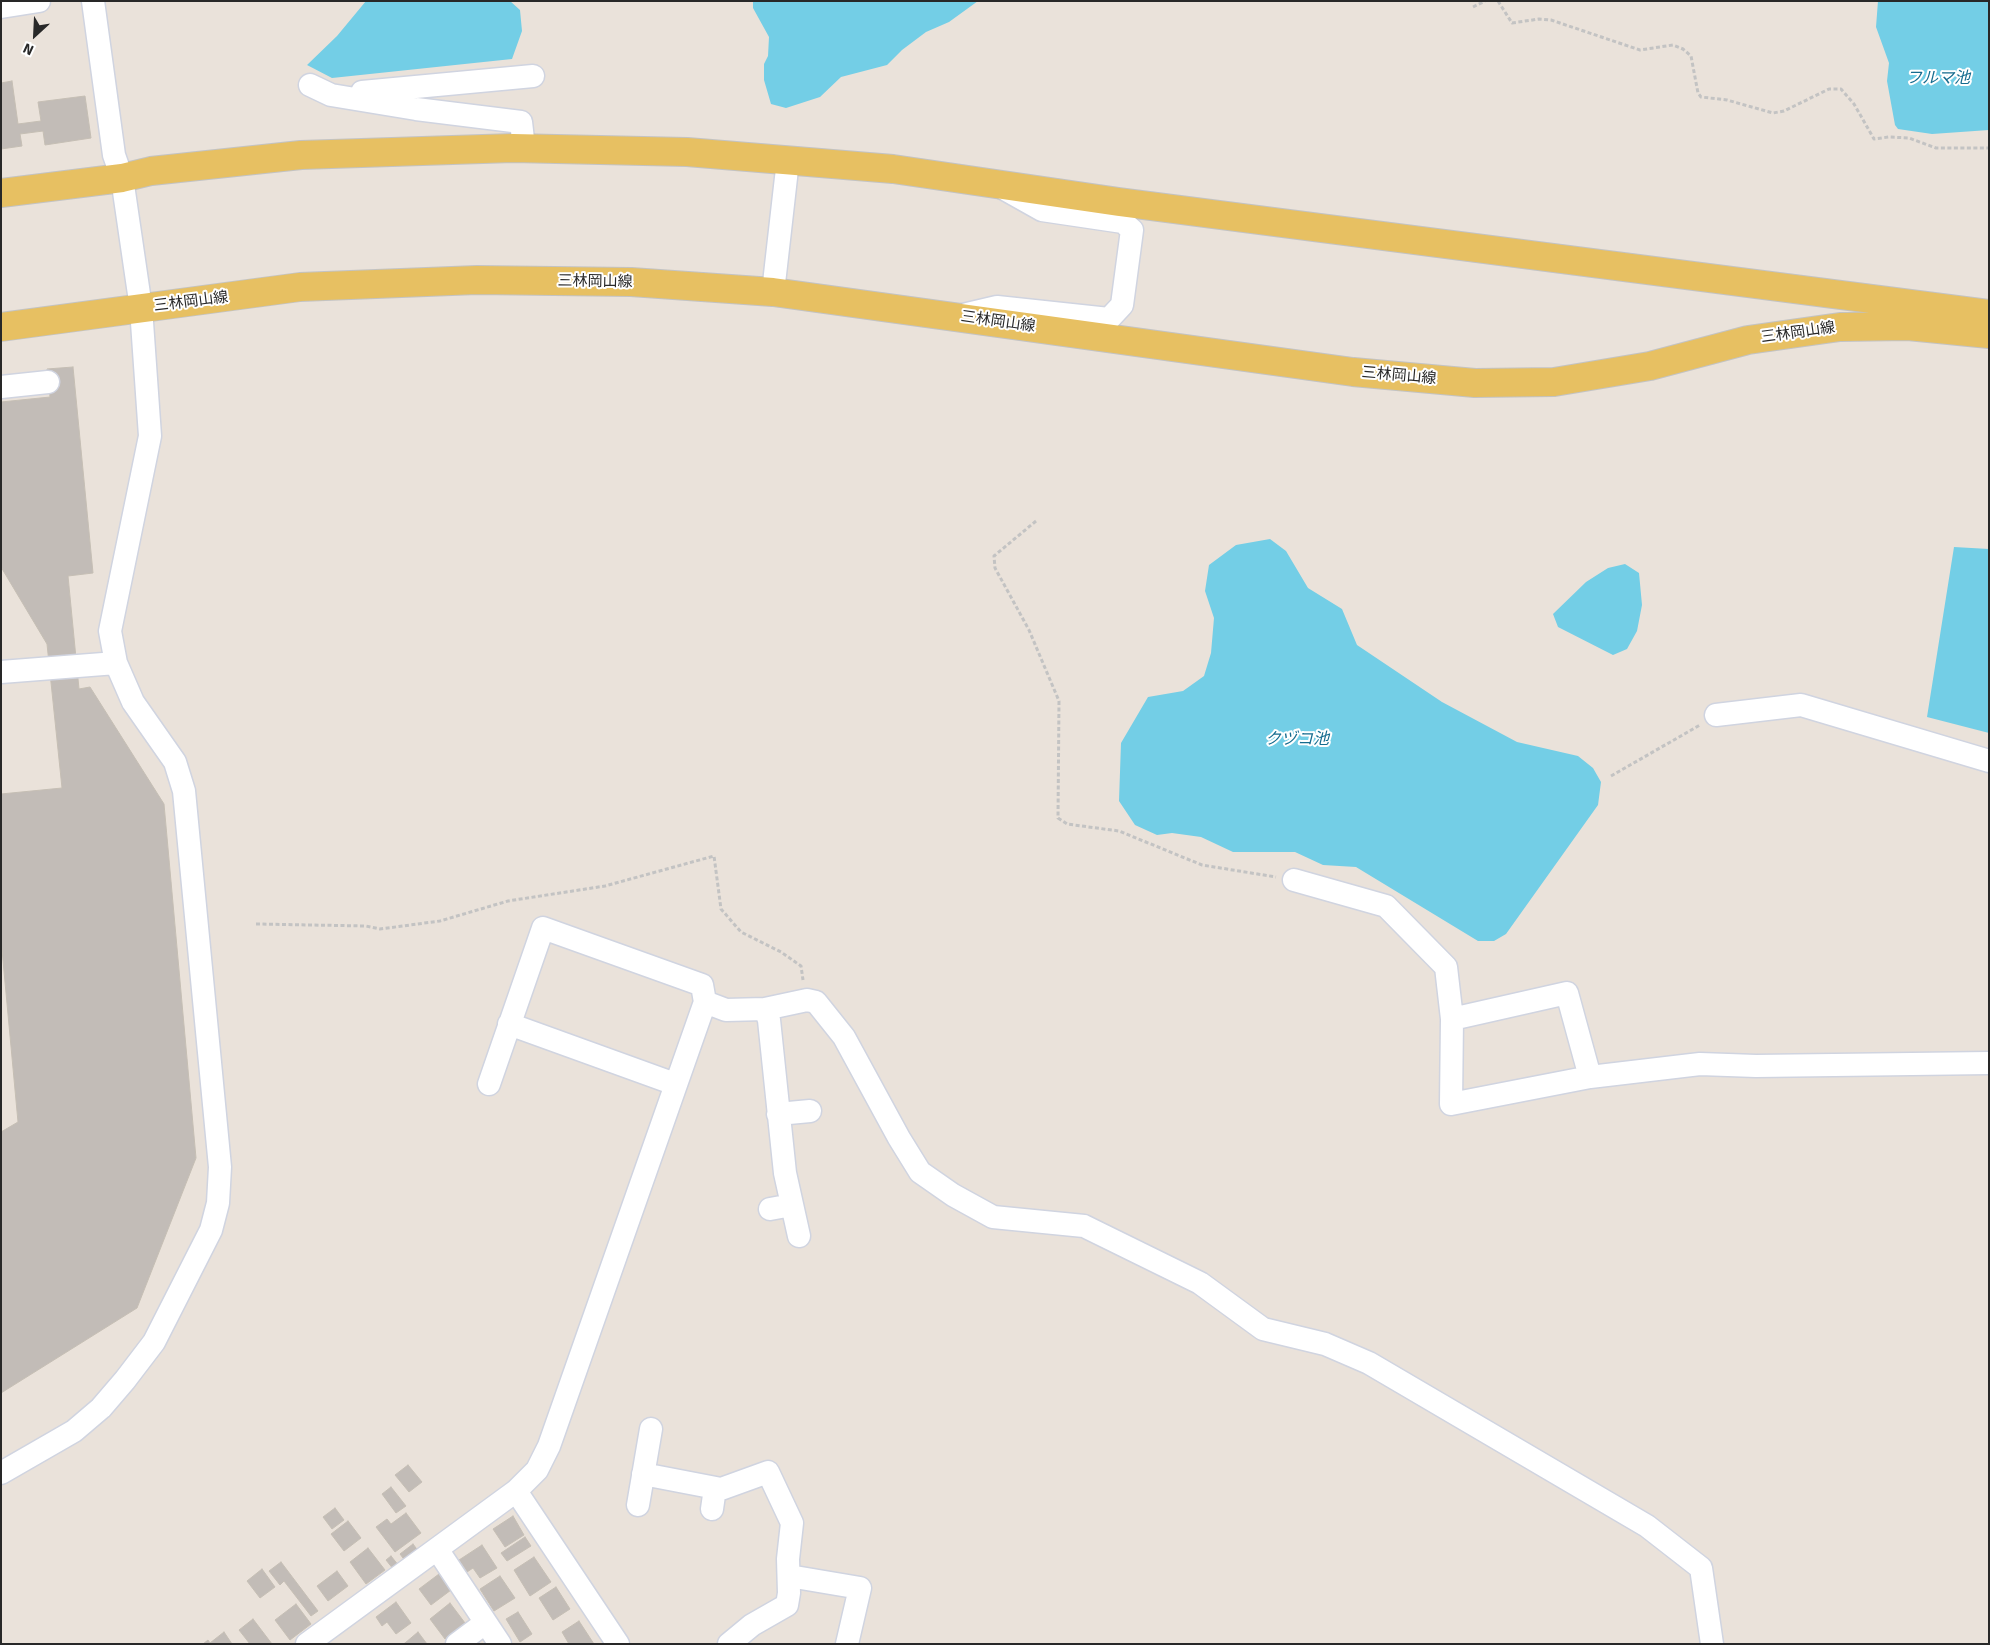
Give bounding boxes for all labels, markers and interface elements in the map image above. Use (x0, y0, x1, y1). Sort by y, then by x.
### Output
north arrow (10, 10, 60, 60)
text: N (20, 39, 36, 59)
water label: フルマ池 (1906, 69, 1970, 89)
street label: 三林岡山線 (557, 272, 633, 292)
street label: 三林岡山線 (153, 288, 229, 316)
street label: 三林岡山線 (960, 308, 1036, 336)
street label: 三林岡山線 (1760, 319, 1836, 347)
street label: 三林岡山線 (1361, 364, 1437, 388)
water label: クヅコ池 (1265, 730, 1329, 750)

